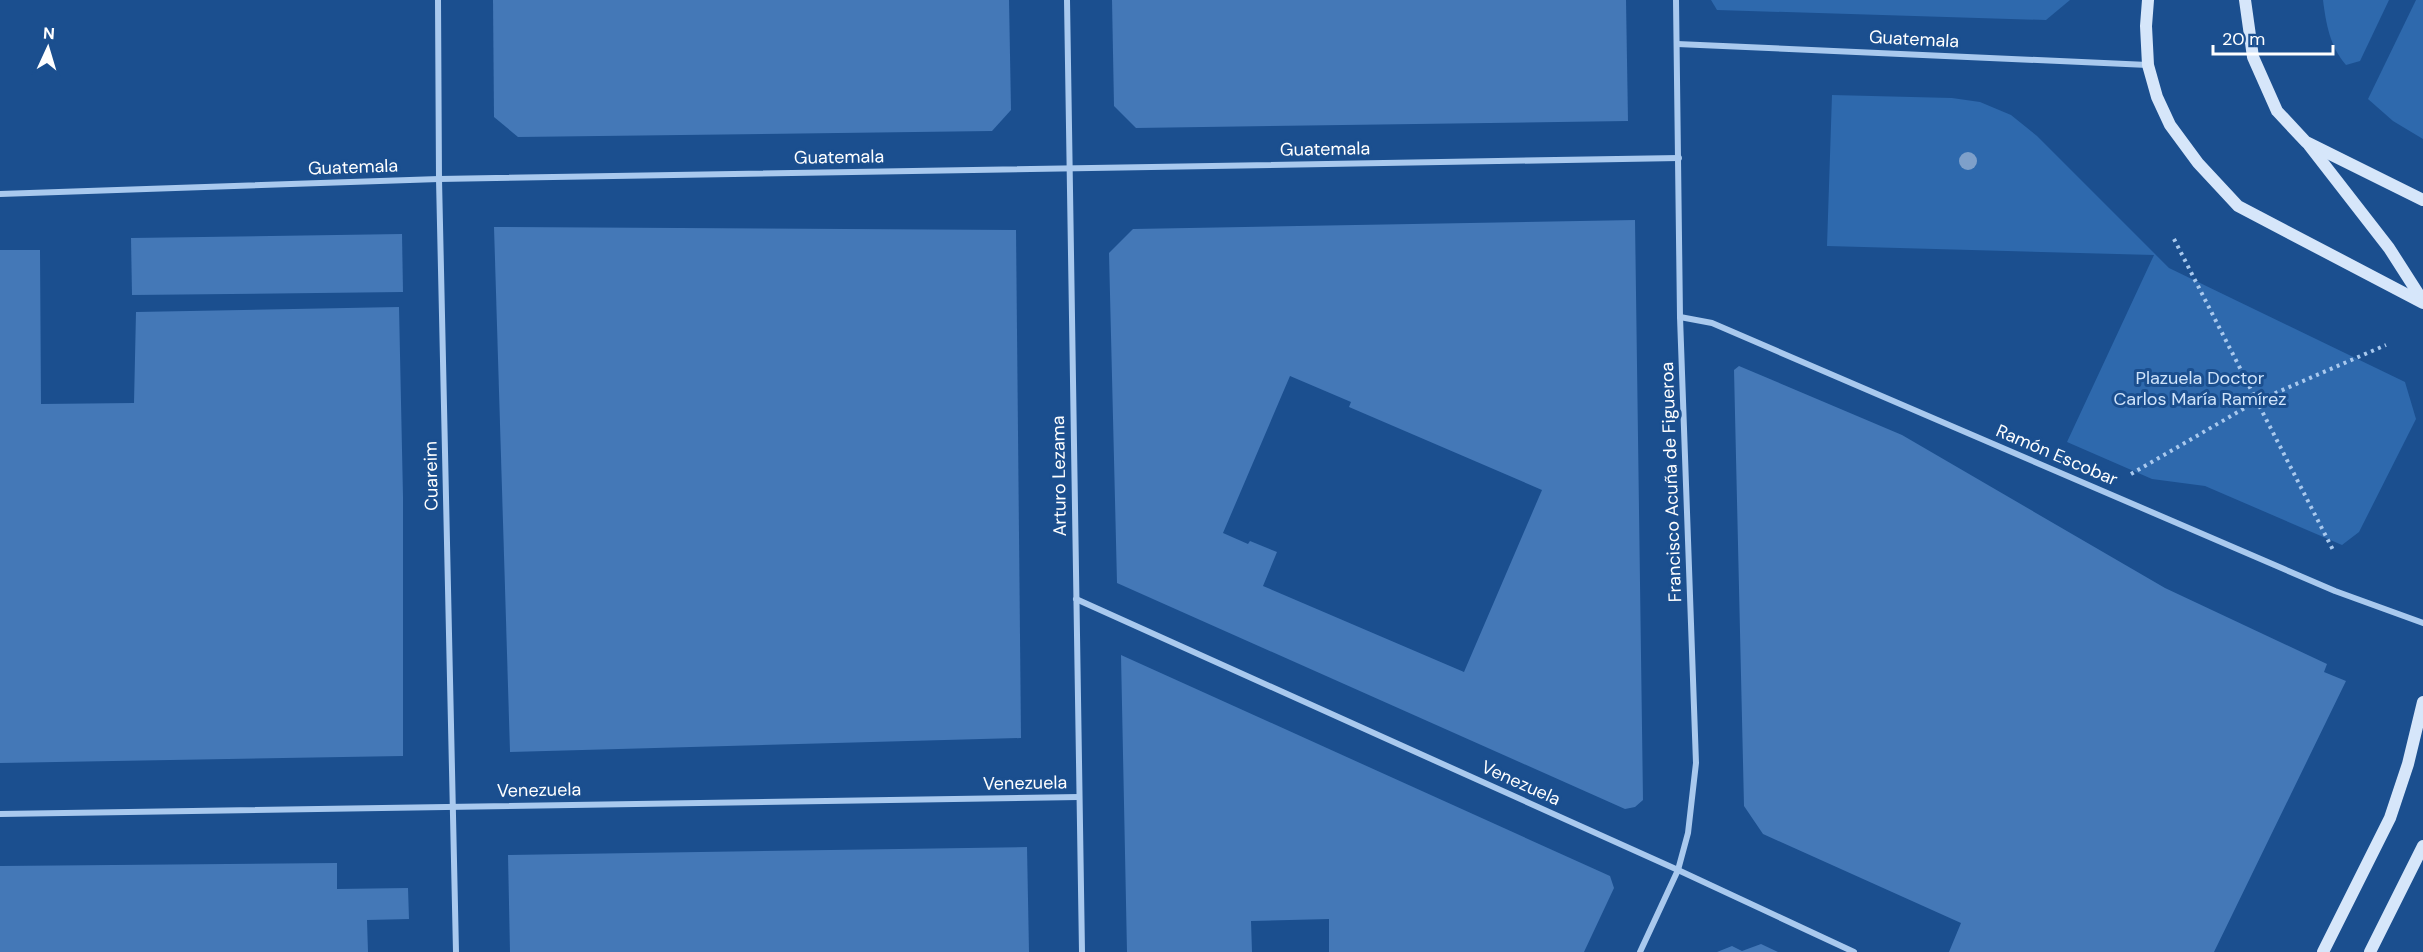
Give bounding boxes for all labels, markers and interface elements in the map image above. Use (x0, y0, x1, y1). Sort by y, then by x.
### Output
north arrow (18, 18, 78, 78)
scale bar (2213, 18, 2333, 56)
text: N (42, 23, 56, 44)
street label: Guatemala (1868, 25, 1960, 53)
text: 20 m (2222, 27, 2265, 51)
street label: Guatemala (1280, 136, 1370, 162)
street label: Guatemala (794, 144, 884, 170)
street label: Guatemala (308, 153, 398, 181)
street label: Francisco Acuña de Figueroa (1655, 361, 1687, 603)
park label: Plazuela Doctor Carlos María Ramírez (2113, 366, 2287, 411)
street label: Arturo Lezama (1046, 415, 1072, 537)
street label: Ramón Escobar (1992, 419, 2122, 492)
street label: Cuareim (418, 441, 444, 511)
street label: Venezuela (1478, 755, 1564, 811)
street label: Venezuela (983, 770, 1067, 796)
street label: Venezuela (497, 777, 581, 803)

